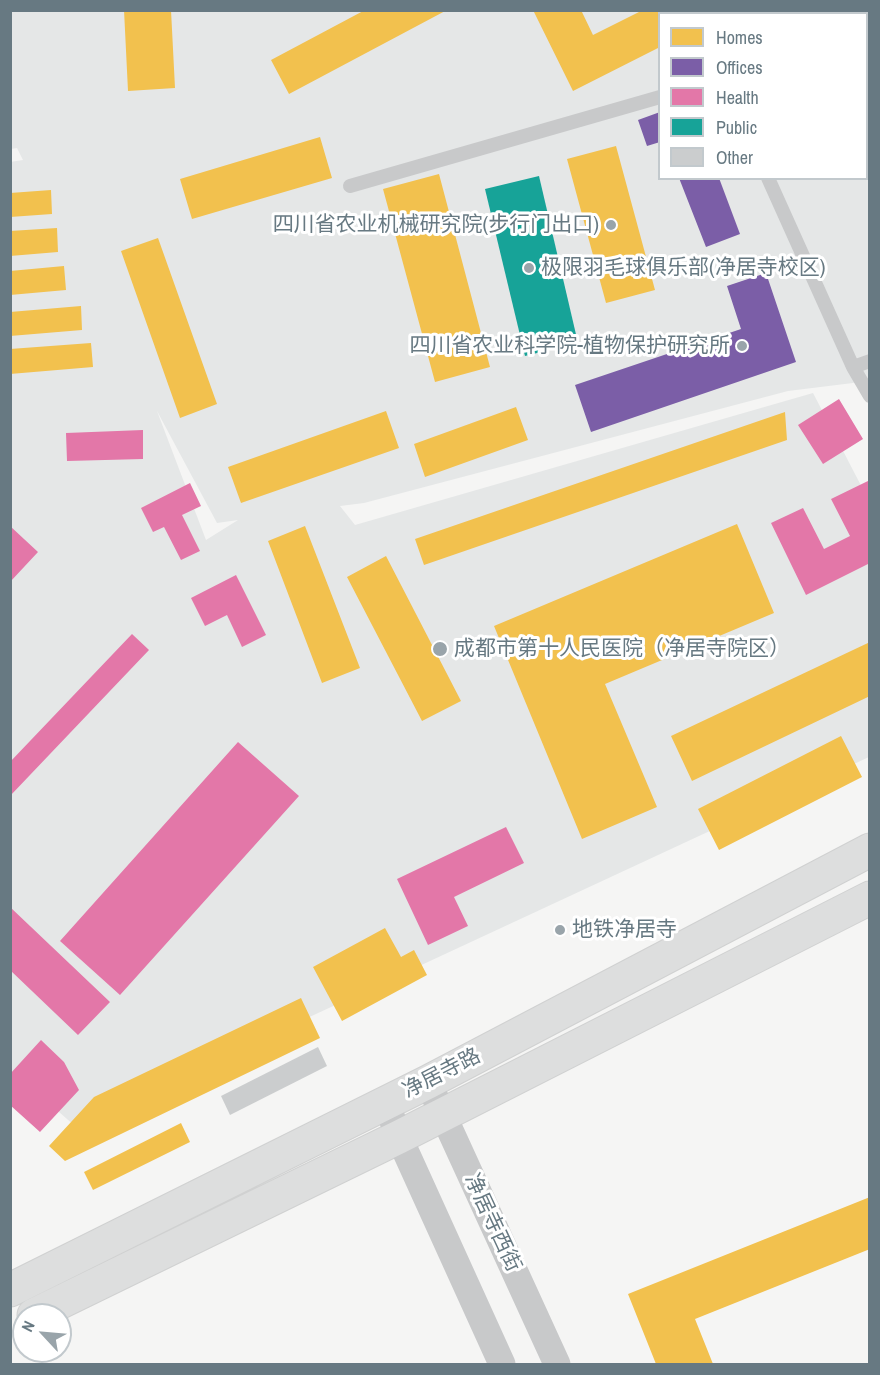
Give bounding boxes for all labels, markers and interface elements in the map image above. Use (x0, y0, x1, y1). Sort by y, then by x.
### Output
legend (658, 12, 868, 180)
text: Homes (716, 25, 763, 50)
text: Offices (716, 55, 763, 80)
text: Health (716, 85, 759, 110)
text: Public (716, 115, 757, 140)
text: Other (716, 145, 753, 170)
place label: 四川省农业机械研究院(步行门出口) (273, 212, 599, 238)
marker: 四川省农业机械研究院(步行门出口) (604, 218, 618, 232)
place label: 极限羽毛球俱乐部(净居寺校区) (541, 255, 825, 281)
marker: 极限羽毛球俱乐部(净居寺校区) (522, 261, 536, 275)
place label: 四川省农业科学院-植物保护研究所 (409, 333, 730, 359)
marker: 四川省农业科学院-植物保护研究所 (735, 339, 749, 353)
place label: 成都市第十人民医院（净居寺院区） (454, 636, 790, 662)
marker: 成都市第十人民医院（净居寺院区） (431, 640, 449, 658)
place label: 地铁净居寺 (572, 917, 677, 943)
marker: 地铁净居寺 (553, 923, 567, 937)
street label: 净居寺路 (399, 1044, 485, 1104)
street label: 净居寺西街 (458, 1170, 526, 1276)
north arrow (12, 1303, 72, 1363)
text: N (16, 1317, 40, 1335)

